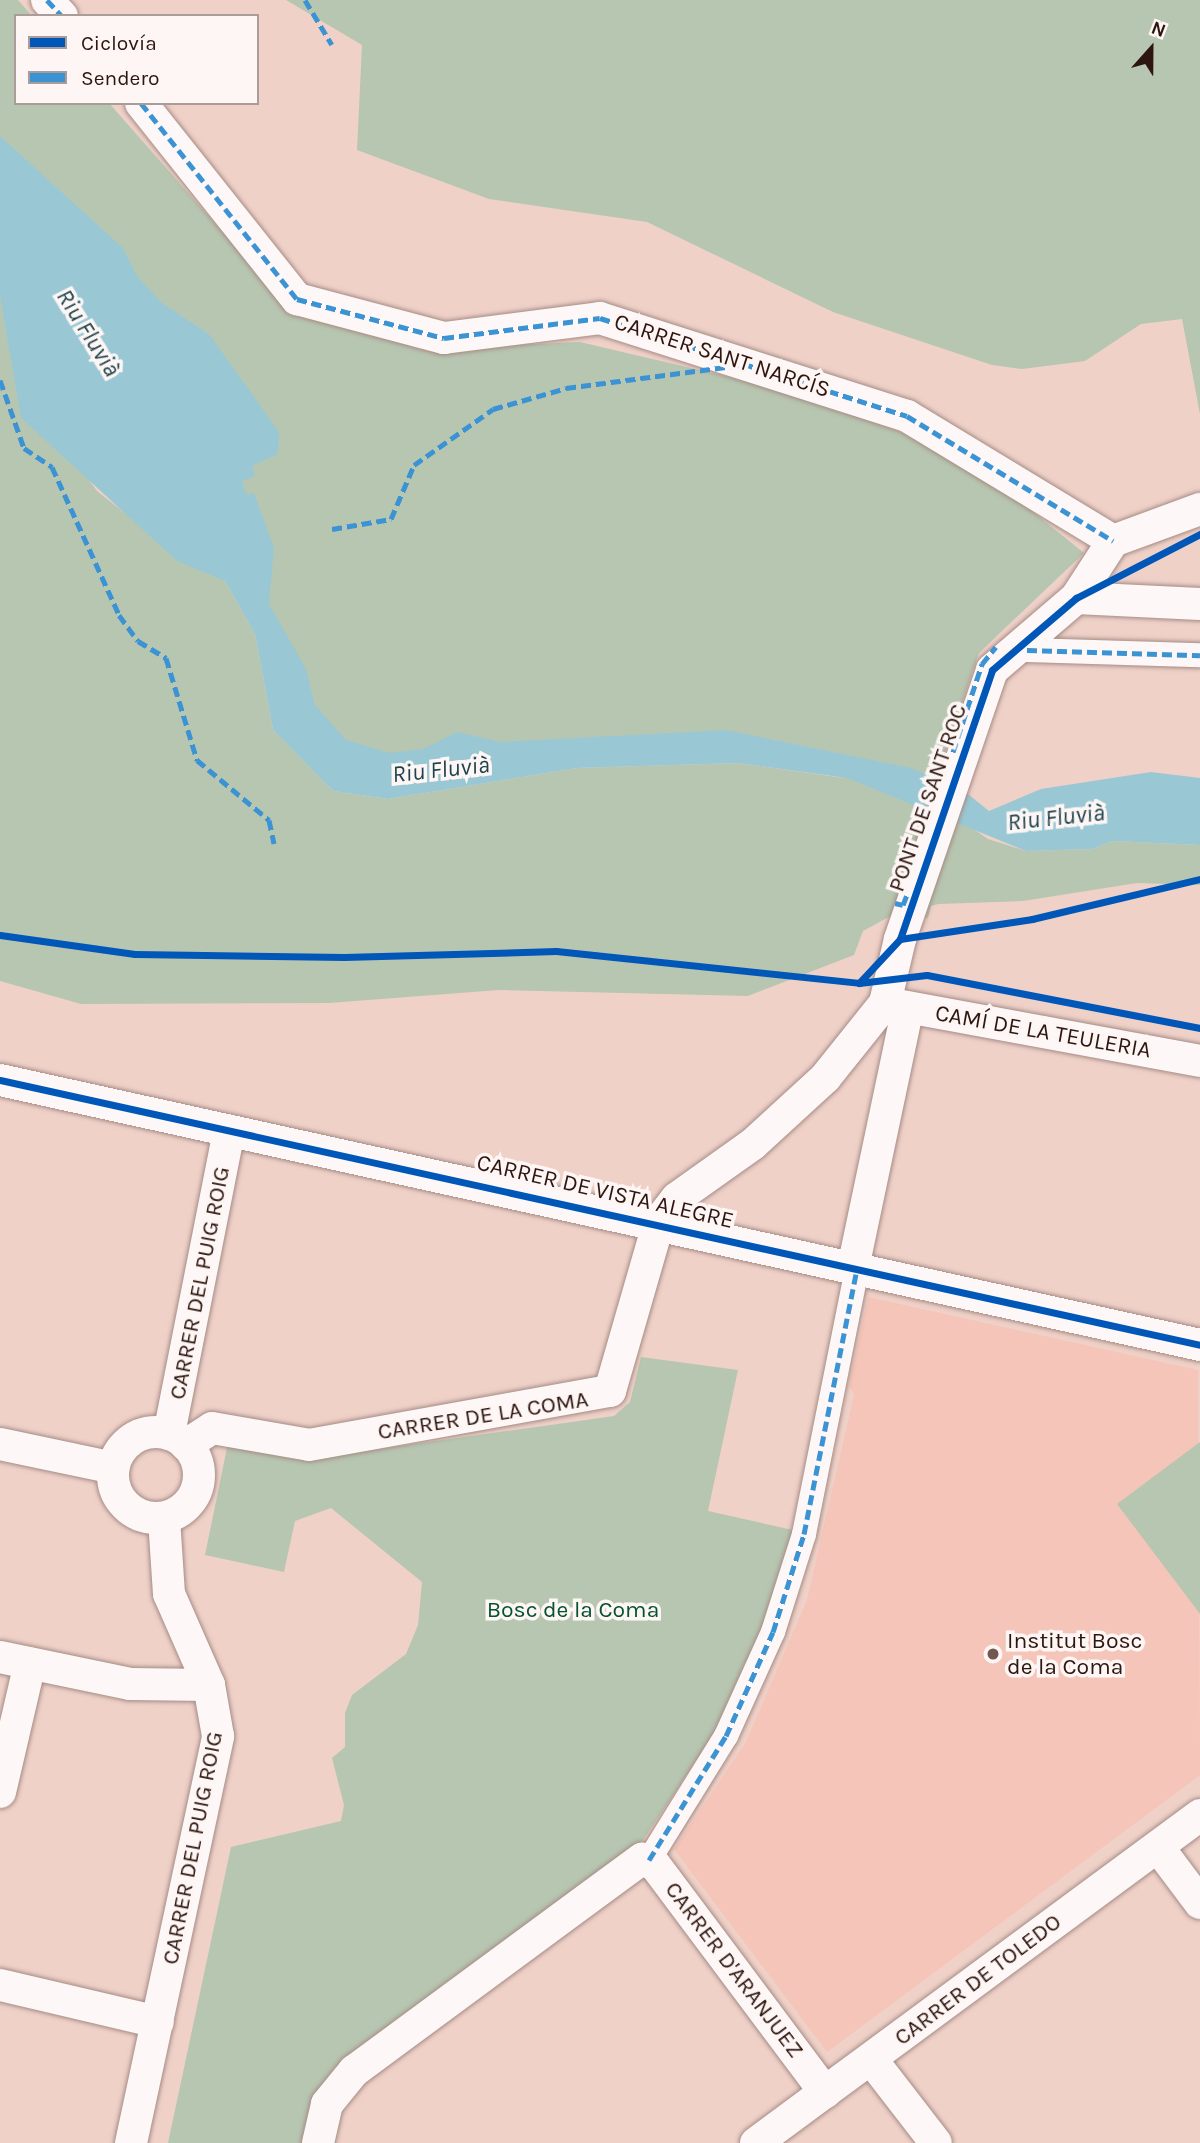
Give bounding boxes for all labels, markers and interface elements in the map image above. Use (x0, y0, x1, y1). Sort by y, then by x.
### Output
legend (14, 14, 259, 105)
north arrow (1116, 14, 1186, 84)
text: N (1148, 17, 1169, 42)
text: Ciclovía (81, 31, 157, 55)
text: Sendero (81, 66, 159, 90)
water label: Riu Fluvià (50, 284, 126, 382)
street label: CARRER SANT NARCÍS (611, 308, 833, 404)
street label: PONT DE SANT ROC (883, 701, 973, 895)
water label: Riu Fluvià (391, 751, 491, 789)
water label: Riu Fluvià (1006, 799, 1106, 837)
street label: CAMÍ DE LA TEULERIA (933, 999, 1153, 1065)
street label: CARRER DE VISTA ALEGRE (474, 1149, 736, 1235)
street label: CARRER DEL PUIG ROIG (164, 1164, 236, 1402)
street label: CARRER DE LA COMA (376, 1386, 590, 1446)
park label: Bosc de la Coma (487, 1596, 659, 1624)
place label: Institut Bosc de la Coma (1007, 1627, 1142, 1681)
marker: Institut Bosc de la Coma (985, 1646, 1001, 1662)
street label: CARRER DEL PUIG ROIG (157, 1729, 229, 1967)
street label: CARRER D'ARANJUEZ (659, 1877, 809, 2063)
street label: CARRER DE TOLEDO (889, 1908, 1067, 2052)

